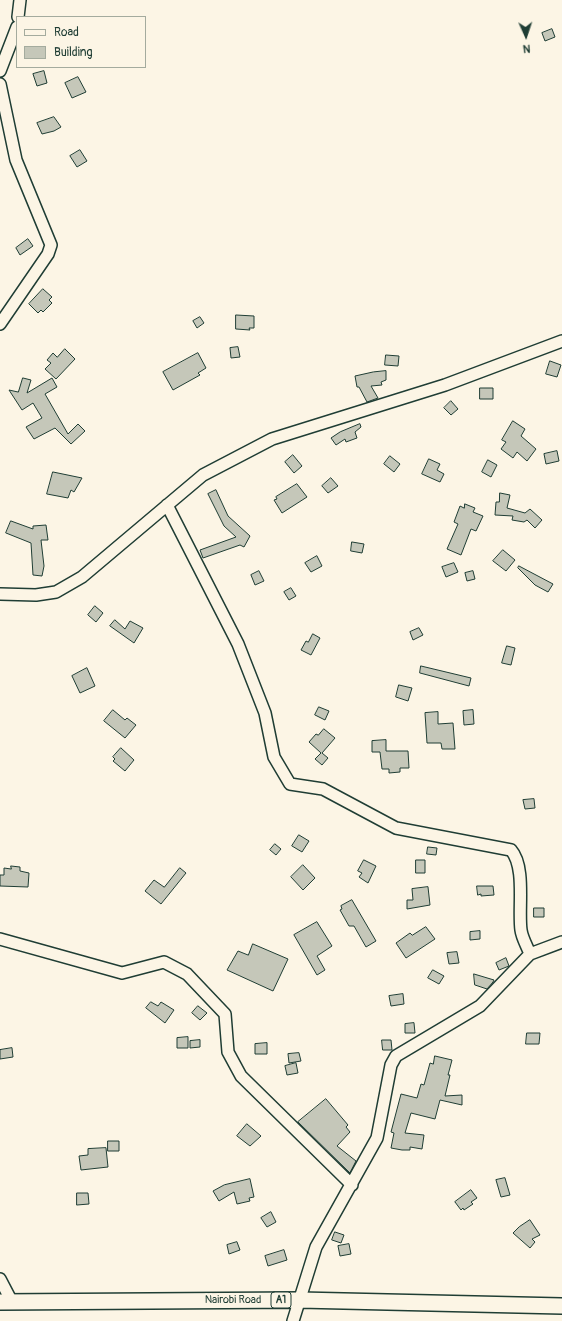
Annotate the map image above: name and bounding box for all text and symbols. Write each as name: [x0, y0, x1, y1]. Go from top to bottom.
legend: [16, 16, 146, 68]
north arrow: [506, 16, 546, 56]
text: Road: [54, 25, 79, 40]
text: N: [523, 42, 531, 55]
text: Building: [54, 45, 93, 60]
road number: A1: [271, 1292, 291, 1308]
street label: Nairobi Road: [205, 1293, 261, 1307]

